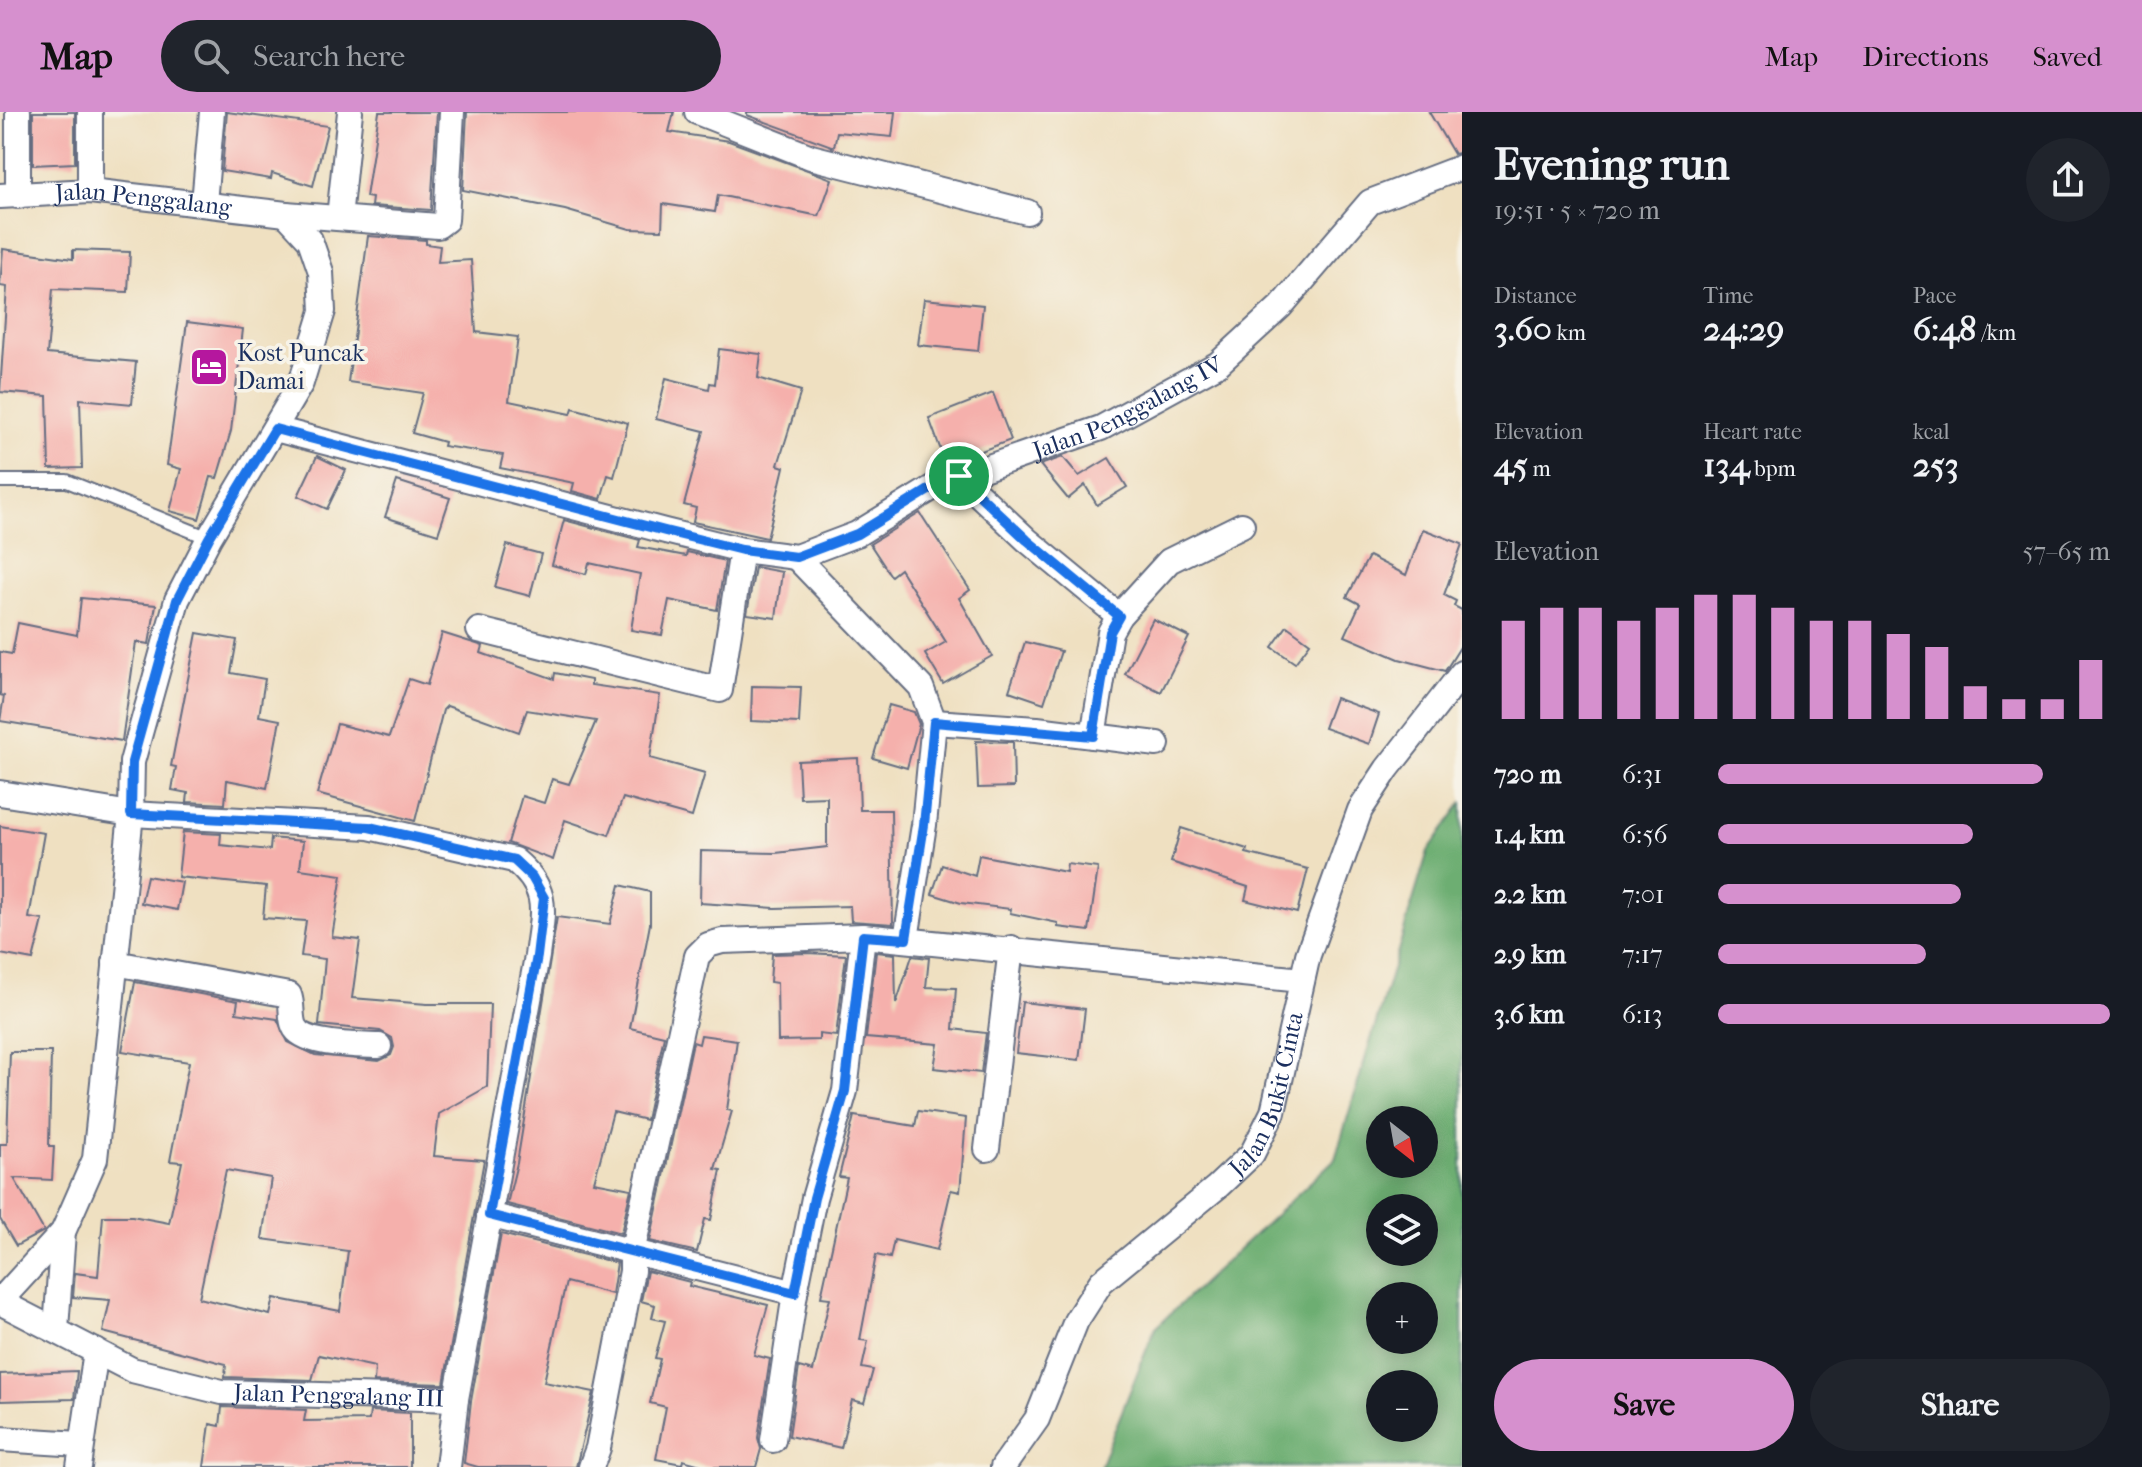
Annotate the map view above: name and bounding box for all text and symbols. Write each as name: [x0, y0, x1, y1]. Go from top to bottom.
search box: [161, 20, 721, 92]
text: Map: [40, 34, 113, 79]
icon: search: [189, 34, 233, 78]
text: Search here: [253, 39, 405, 74]
text: Map: [1765, 40, 1818, 73]
text: Directions: [1862, 40, 1989, 73]
text: Saved: [2033, 40, 2102, 73]
button: share: [2026, 138, 2110, 222]
text: Evening run: [1494, 139, 1729, 190]
street label: Jalan Penggalang: [52, 177, 234, 222]
text: 19:51 · 5 × 720 m: [1494, 195, 1660, 226]
text: Distance: [1494, 283, 1577, 309]
text: Time: [1703, 283, 1753, 309]
text: Pace: [1913, 283, 1956, 309]
text: 3.60: [1494, 309, 1552, 349]
text: 24:29: [1703, 309, 1784, 349]
text: 6:48: [1913, 309, 1976, 349]
text: km: [1552, 320, 1586, 346]
text: /km: [1976, 320, 2016, 346]
place label: Kost Puncak Damai: [237, 339, 365, 395]
hotel icon: Kost Puncak Damai: [188, 346, 230, 388]
street label: Jalan Penggalang IV: [1027, 350, 1229, 465]
text: Elevation: [1494, 419, 1583, 445]
text: Heart rate: [1703, 419, 1802, 445]
text: kcal: [1913, 419, 1950, 445]
pin: [925, 442, 993, 510]
text: 45: [1494, 445, 1528, 485]
text: 134: [1703, 445, 1749, 485]
text: 253: [1913, 445, 1959, 485]
icon: arrive: [937, 454, 981, 498]
text: m: [1528, 456, 1551, 482]
text: bpm: [1749, 456, 1796, 482]
text: Elevation: [1494, 536, 1599, 567]
text: 57–65 m: [2022, 536, 2110, 567]
text: 720 m: [1494, 759, 1561, 790]
text: 6:31: [1622, 759, 1662, 790]
text: 1.4 km: [1494, 819, 1565, 850]
text: 6:56: [1622, 819, 1668, 850]
text: 2.2 km: [1494, 879, 1566, 910]
text: 7:01: [1622, 879, 1664, 910]
text: 2.9 km: [1494, 939, 1566, 970]
text: 7:17: [1622, 939, 1663, 970]
text: 3.6 km: [1494, 999, 1564, 1030]
text: 6:13: [1622, 999, 1662, 1030]
street label: Jalan Bukit Cinta: [1222, 1009, 1309, 1184]
north arrow: [1366, 1106, 1438, 1178]
map controls: [1366, 1106, 1438, 1442]
button: layers: [1366, 1194, 1438, 1266]
button: +: [1366, 1282, 1438, 1354]
button: Save: [1494, 1359, 1794, 1451]
button: Share: [1810, 1359, 2110, 1451]
button: −: [1366, 1370, 1438, 1442]
street label: Jalan Penggalang III: [231, 1378, 445, 1413]

